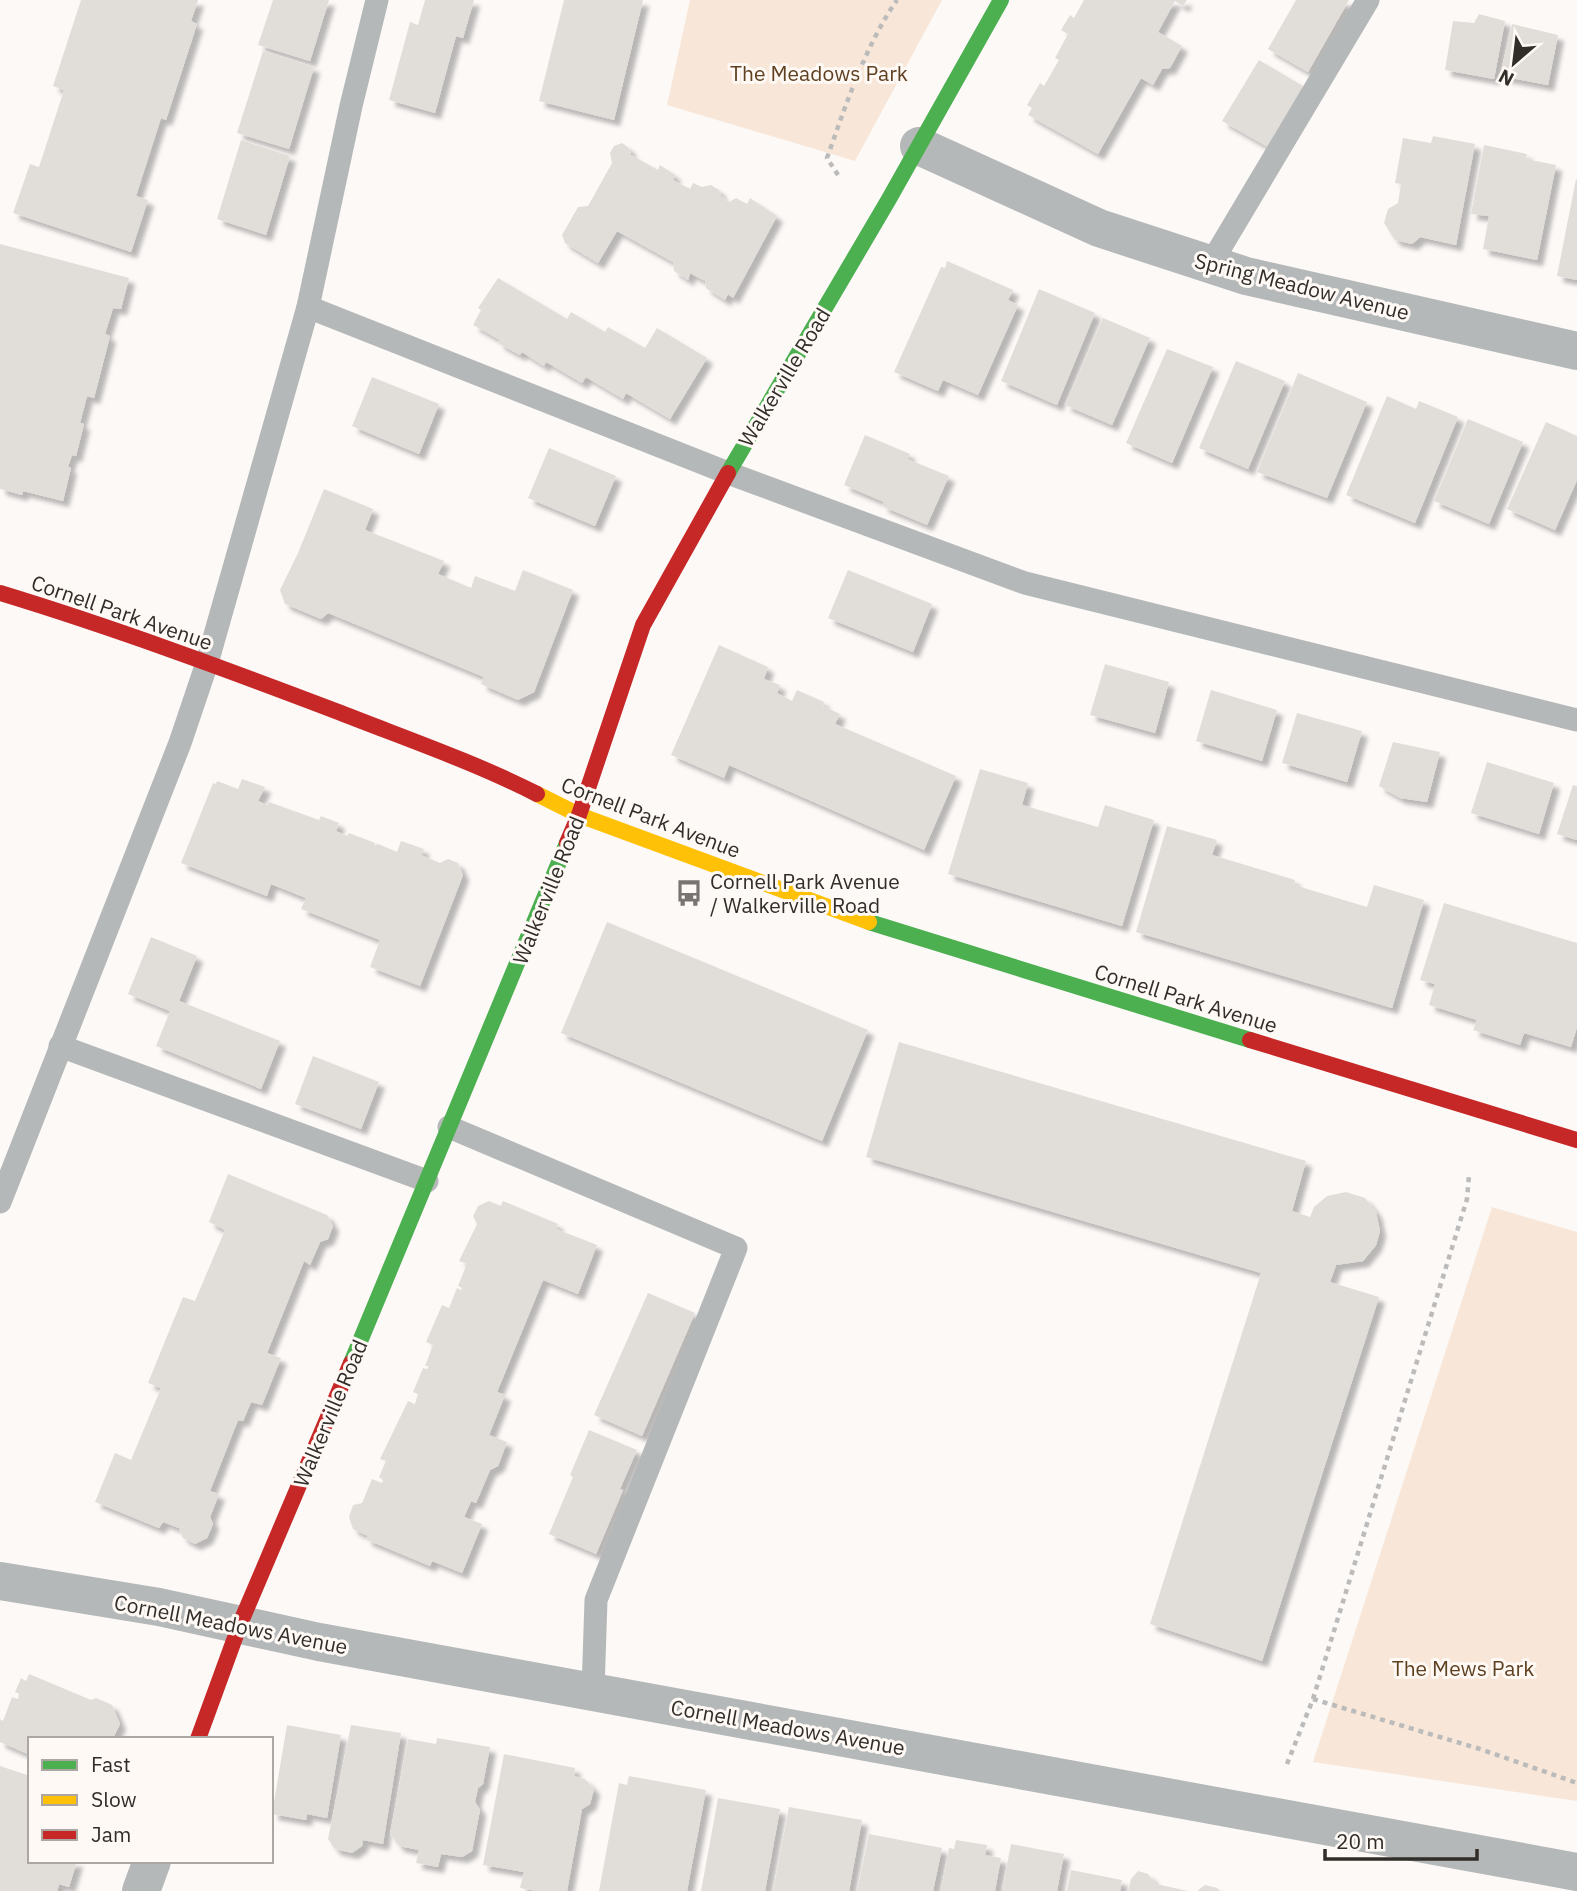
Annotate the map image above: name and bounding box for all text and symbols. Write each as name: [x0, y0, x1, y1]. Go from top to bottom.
north arrow: [1479, 28, 1549, 98]
park label: The Meadows Park: [730, 59, 908, 87]
text: N: [1494, 64, 1518, 92]
street label: Spring Meadow Avenue: [1192, 246, 1412, 326]
street label: Walkerville Road: [732, 302, 836, 452]
street label: Cornell Park Avenue: [28, 568, 216, 656]
street label: Cornell Park Avenue: [557, 770, 745, 864]
street label: Walkerville Road: [506, 812, 590, 968]
place label: Cornell Park Avenue / Walkerville Road: [710, 867, 900, 919]
bus stop icon: Cornell Park Avenue / Walkerville Road: [674, 878, 704, 908]
street label: Cornell Park Avenue: [1091, 957, 1281, 1039]
street label: Walkerville Road: [286, 1335, 374, 1491]
street label: Cornell Meadows Avenue: [112, 1588, 350, 1660]
park label: The Mews Park: [1392, 1654, 1534, 1682]
street label: Cornell Meadows Avenue: [669, 1693, 907, 1761]
legend: [28, 1737, 273, 1863]
text: Fast: [91, 1750, 131, 1778]
text: Slow: [91, 1785, 137, 1813]
scale bar: [1325, 1818, 1477, 1862]
text: Jam: [91, 1820, 131, 1848]
text: 20 m: [1336, 1827, 1385, 1855]

